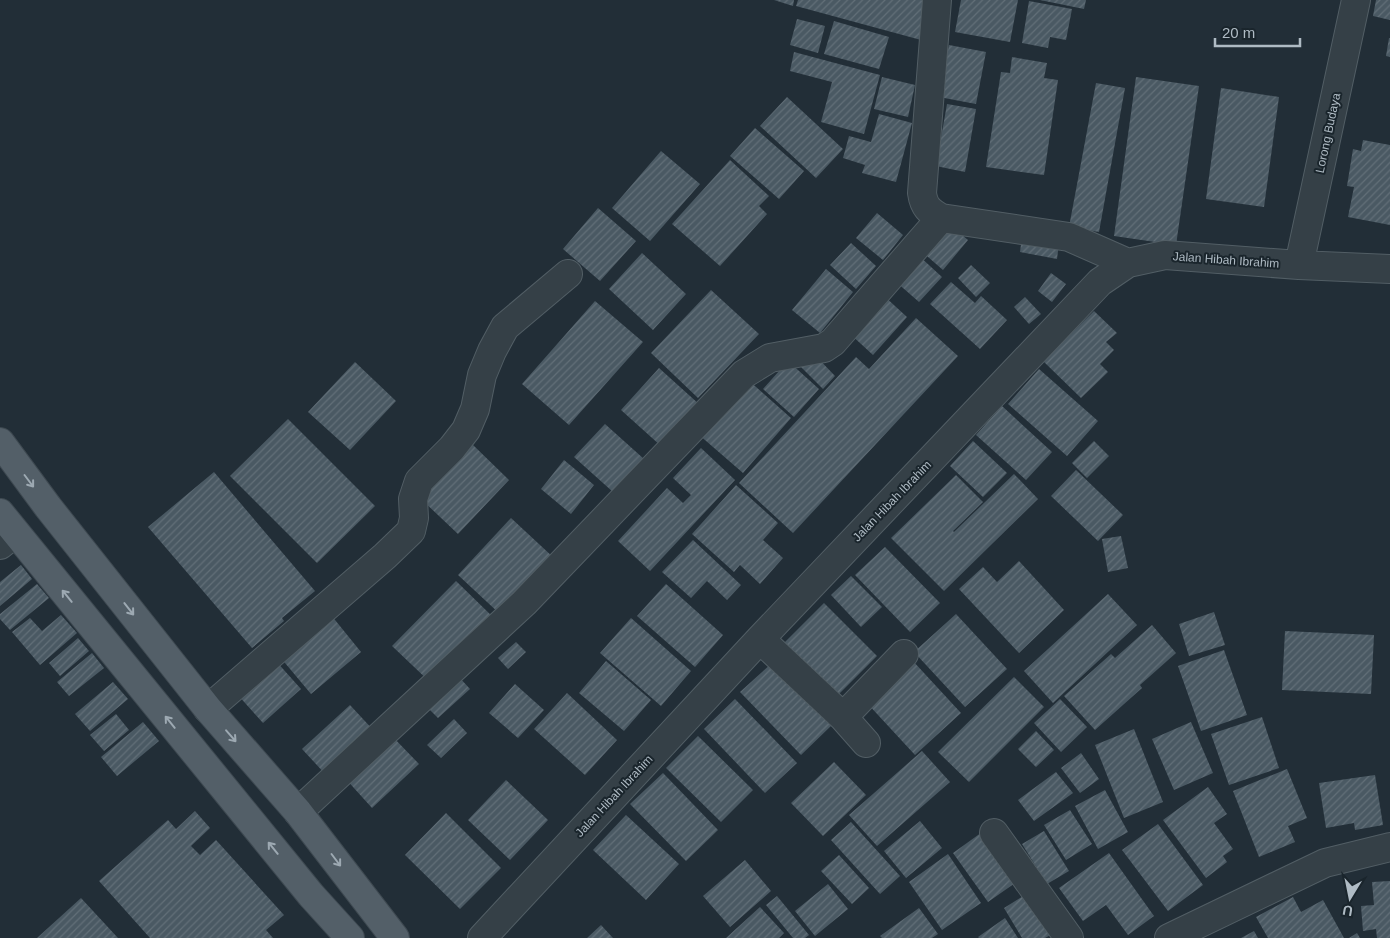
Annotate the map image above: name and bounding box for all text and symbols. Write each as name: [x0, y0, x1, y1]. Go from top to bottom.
scale bar: [1215, 15, 1300, 47]
text: 20 m: [1222, 24, 1255, 41]
street label: Lorong Budaya: [1313, 91, 1343, 174]
street label: Jalan Hibah Ibrahim: [1172, 249, 1280, 271]
street label: Jalan Hibah Ibrahim: [850, 458, 934, 544]
one-way arrow: [24, 474, 34, 488]
one-way arrow: [61, 590, 72, 603]
one-way arrow: [124, 602, 135, 615]
one-way arrow: [164, 716, 175, 729]
one-way arrow: [225, 729, 237, 742]
street label: Jalan Hibah Ibrahim: [572, 752, 656, 840]
one-way arrow: [267, 842, 278, 855]
one-way arrow: [330, 853, 341, 866]
north arrow: [1325, 873, 1375, 923]
text: U: [1341, 902, 1354, 920]

